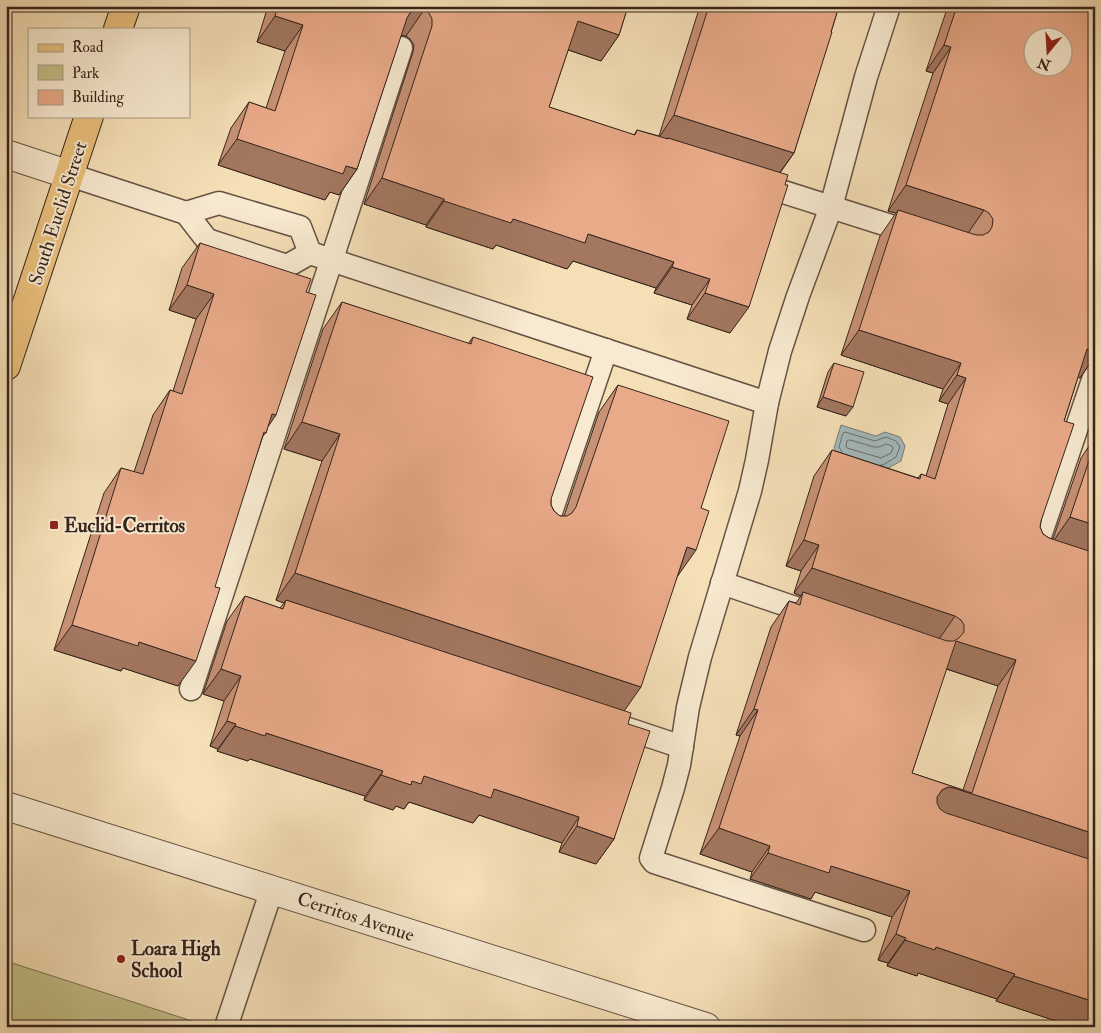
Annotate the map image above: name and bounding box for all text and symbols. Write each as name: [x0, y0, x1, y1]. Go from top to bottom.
legend: [28, 28, 190, 118]
north arrow: [1024, 28, 1074, 78]
text: Road: [72, 38, 104, 57]
text: N: [1035, 54, 1054, 74]
text: Park: [72, 64, 99, 83]
text: Building: [72, 88, 124, 107]
street label: South Euclid Street: [23, 138, 93, 288]
place label: Euclid-Cerritos: [64, 514, 186, 538]
marker: Euclid-Cerritos: [48, 519, 60, 531]
street label: Cerritos Avenue: [294, 887, 417, 947]
place label: Loara High School: [131, 937, 221, 983]
marker: Loara High School: [115, 953, 127, 965]

